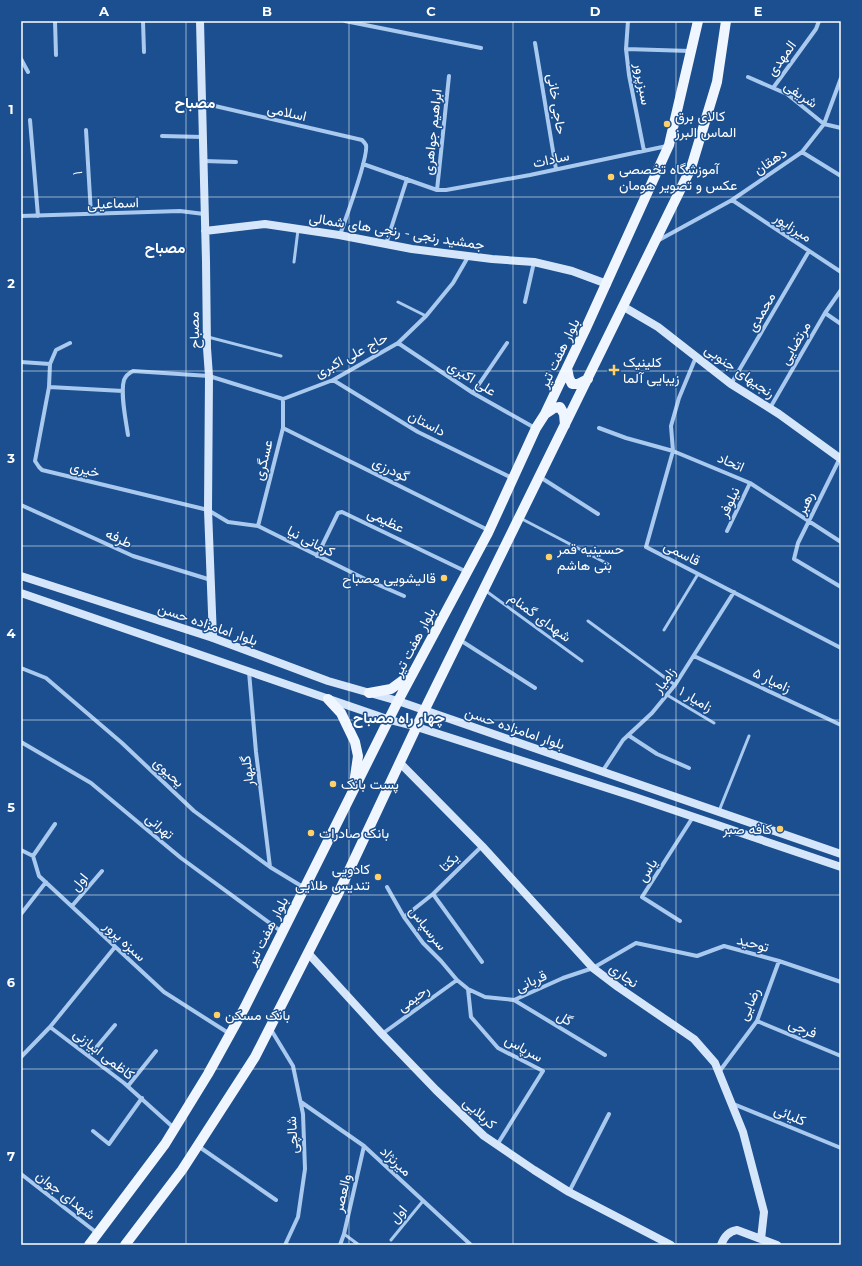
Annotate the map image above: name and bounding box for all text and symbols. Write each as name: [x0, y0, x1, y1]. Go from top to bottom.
text: A: [98, 3, 110, 19]
text: B: [262, 3, 272, 19]
text: C: [426, 3, 436, 19]
text: D: [590, 3, 601, 19]
text: E: [754, 3, 763, 19]
street label: المهدی: [762, 37, 800, 79]
street label: سبزپرور: [629, 61, 656, 107]
street label: حاجی خانی: [543, 72, 571, 136]
street label: شریفی: [781, 76, 821, 112]
street label: ابراهیم جواهری: [419, 88, 445, 176]
district label: مصباح: [175, 93, 215, 113]
street label: اسلامی: [266, 99, 308, 125]
text: 1: [8, 101, 14, 117]
place label: کالای برق الماس البرز: [674, 107, 736, 141]
marker: کالای برق الماس البرز: [662, 119, 672, 129]
street label: دهقان: [750, 143, 790, 179]
street label: سادات: [531, 146, 571, 172]
place label: آموزشگاه تخصصی عکس و تصویر هومان: [619, 160, 737, 194]
street label: ۱: [68, 170, 86, 176]
marker: آموزشگاه تخصصی عکس و تصویر هومان: [606, 172, 616, 182]
street label: اسماعیلی: [87, 193, 139, 213]
street label: جمشید رنجی - رنجی های شمالی: [308, 208, 486, 254]
street label: میرزاپور: [769, 208, 815, 247]
district label: مصباح: [145, 238, 185, 258]
text: 2: [7, 275, 15, 291]
street label: محمدی: [743, 289, 779, 335]
street label: مصباح: [185, 311, 205, 349]
street label: بلوار هفت تیر: [534, 315, 584, 392]
street label: مرتضایی: [775, 318, 815, 368]
street label: حاج علی اکبری: [311, 328, 392, 384]
street label: رنجیهای جنوبی: [701, 340, 779, 402]
place label: کلینیک زیبایی آلما: [623, 353, 680, 387]
street label: علی اکبری: [444, 356, 500, 400]
marker: کلینیک زیبایی آلما: [608, 364, 620, 376]
street label: داستان: [405, 406, 449, 440]
street label: عسگری: [249, 438, 277, 482]
street label: اتحاد: [715, 448, 747, 476]
text: 3: [6, 450, 15, 466]
street label: گودرزی: [370, 452, 412, 486]
street label: خیری: [68, 457, 102, 481]
street label: نیلوفر: [714, 484, 744, 521]
street label: رهبر: [791, 488, 818, 518]
street label: عظیمی: [364, 503, 408, 537]
street label: کرمانی نیا: [284, 521, 338, 561]
street label: طرفه: [103, 524, 135, 552]
street label: قاسمی: [661, 536, 703, 570]
place label: حسینیه قمر بنی هاشم: [556, 540, 624, 574]
marker: حسینیه قمر بنی هاشم: [544, 552, 554, 562]
place label: قالیشویی مصباح: [342, 569, 436, 589]
marker: قالیشویی مصباح: [439, 573, 449, 583]
street label: شهدای گمنام: [505, 588, 575, 646]
street label: بلوار امامزاده حسن: [156, 599, 260, 649]
street label: بلوار هفت تیر: [388, 605, 440, 680]
text: 4: [7, 625, 16, 641]
street label: زامیار: [648, 663, 680, 697]
street label: زامیار ۵: [750, 663, 794, 697]
street label: زامیار ۱: [676, 682, 716, 716]
street label: بلوار امامزاده حسن: [463, 703, 567, 753]
district label: چهار راه مصباح: [353, 708, 445, 728]
street label: یحیوی: [150, 753, 188, 791]
street label: گلبهار: [236, 755, 258, 788]
place label: پست بانک: [341, 775, 399, 794]
marker: پست بانک: [328, 779, 338, 789]
text: 5: [7, 799, 15, 815]
street label: تهرانی: [142, 809, 178, 843]
place label: کافه صبر: [722, 820, 772, 838]
place label: بانک صادرات: [319, 824, 389, 842]
marker: کافه صبر: [775, 824, 785, 834]
marker: بانک صادرات: [306, 828, 316, 838]
street label: یکتا: [435, 848, 463, 876]
street label: یاس: [633, 855, 661, 885]
place label: کادویی تندیس طلایی: [295, 860, 370, 894]
street label: اول: [66, 869, 93, 895]
marker: کادویی تندیس طلایی: [373, 872, 383, 882]
street label: بلوار هفت تیر: [241, 893, 292, 969]
street label: سرسپاس: [404, 902, 451, 955]
street label: سبزه پرور: [99, 916, 150, 966]
street label: توحید: [735, 930, 771, 956]
street label: نجاری: [606, 958, 642, 992]
street label: قربانی: [513, 966, 549, 996]
text: 6: [7, 974, 16, 990]
street label: رحیمی: [393, 980, 433, 1016]
street label: رضایی: [734, 984, 764, 1023]
place label: بانک مسکن: [225, 1006, 290, 1024]
street label: گل: [554, 1006, 576, 1030]
marker: بانک مسکن: [212, 1010, 222, 1020]
street label: فرجی: [786, 1014, 820, 1042]
street label: کاظمی ابیازنی: [70, 1024, 138, 1084]
street label: سرپاس: [501, 1030, 546, 1067]
street label: کربلایی: [459, 1093, 501, 1133]
street label: کلیائی: [771, 1100, 809, 1130]
street label: شالچی: [282, 1116, 303, 1154]
street label: میرنژاد: [377, 1142, 415, 1180]
text: 7: [7, 1148, 15, 1164]
street label: شهدای جوان: [33, 1166, 99, 1224]
street label: والعصر: [329, 1172, 355, 1215]
street label: اول: [385, 1201, 412, 1227]

